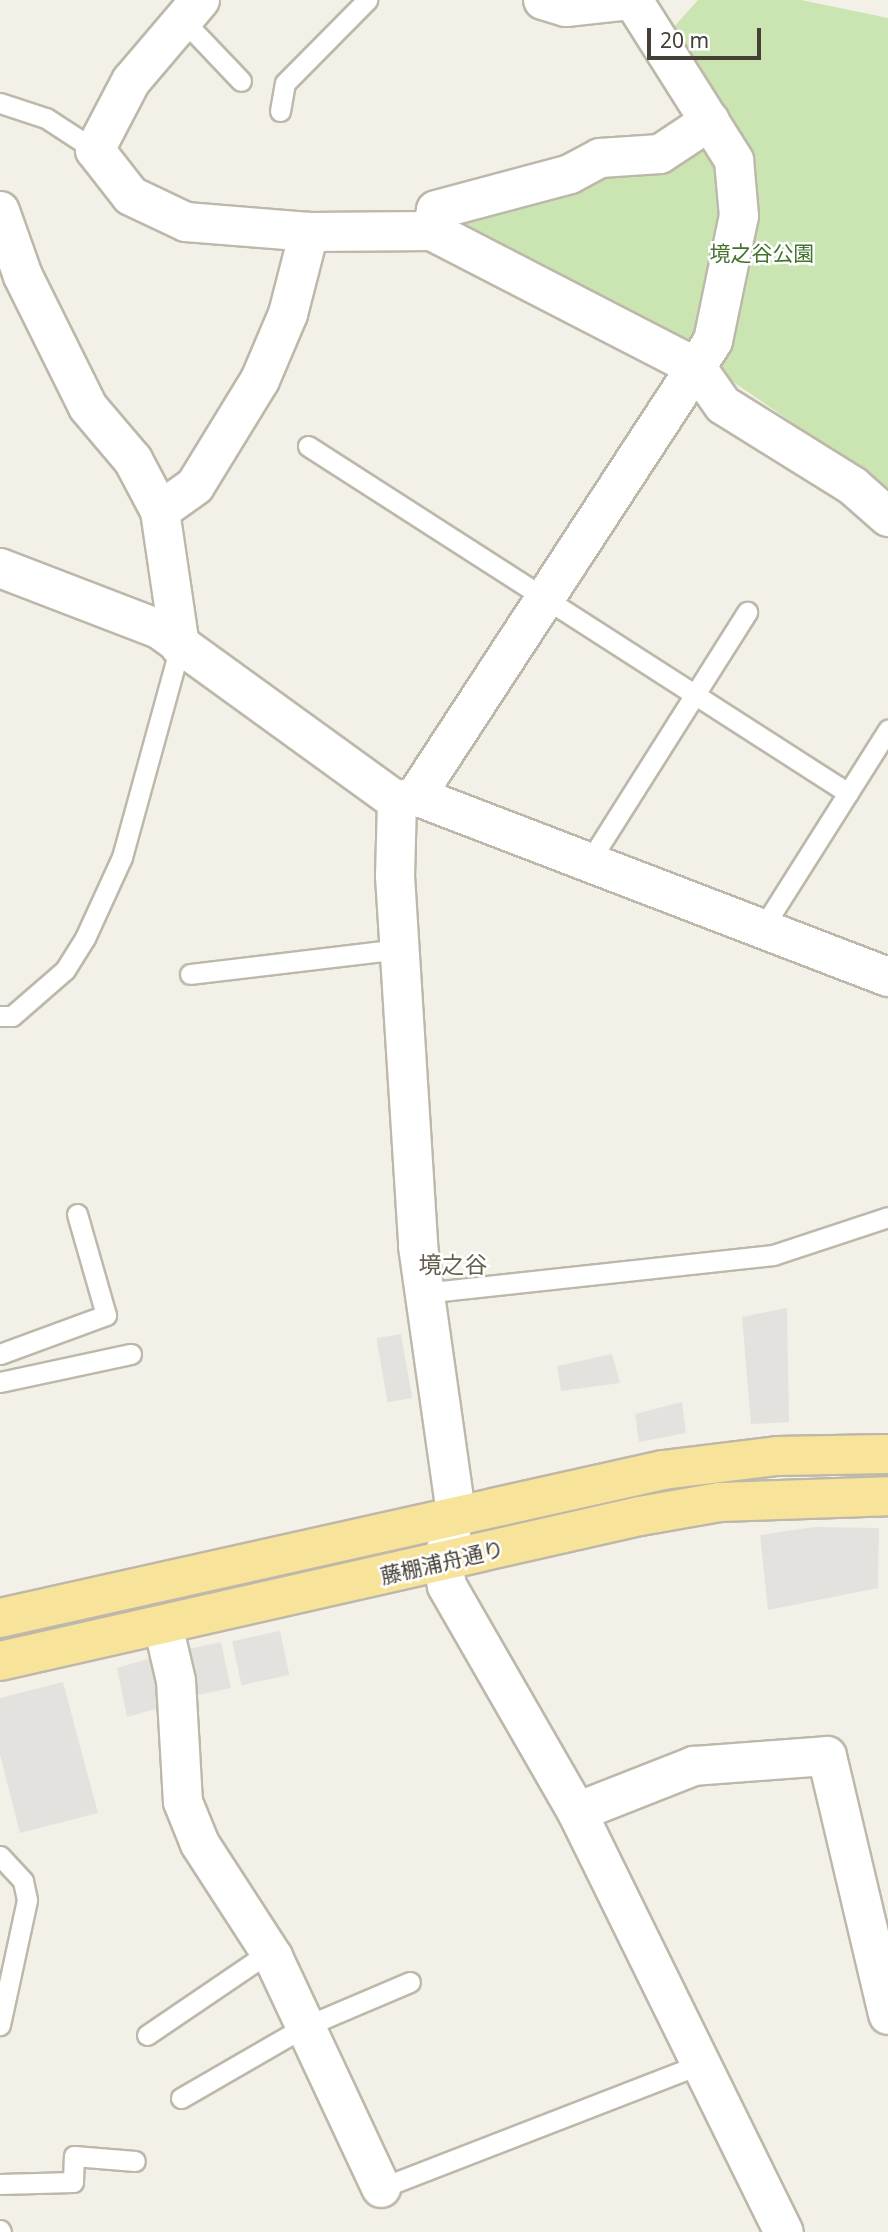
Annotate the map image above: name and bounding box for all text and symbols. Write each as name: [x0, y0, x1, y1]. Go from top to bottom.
scale bar: [650, 14, 764, 58]
text: 20 m: [660, 26, 709, 54]
park label: 境之谷公園: [710, 240, 814, 266]
district label: 境之谷: [419, 1250, 487, 1278]
street label: 藤棚浦舟通り: [378, 1536, 506, 1588]

